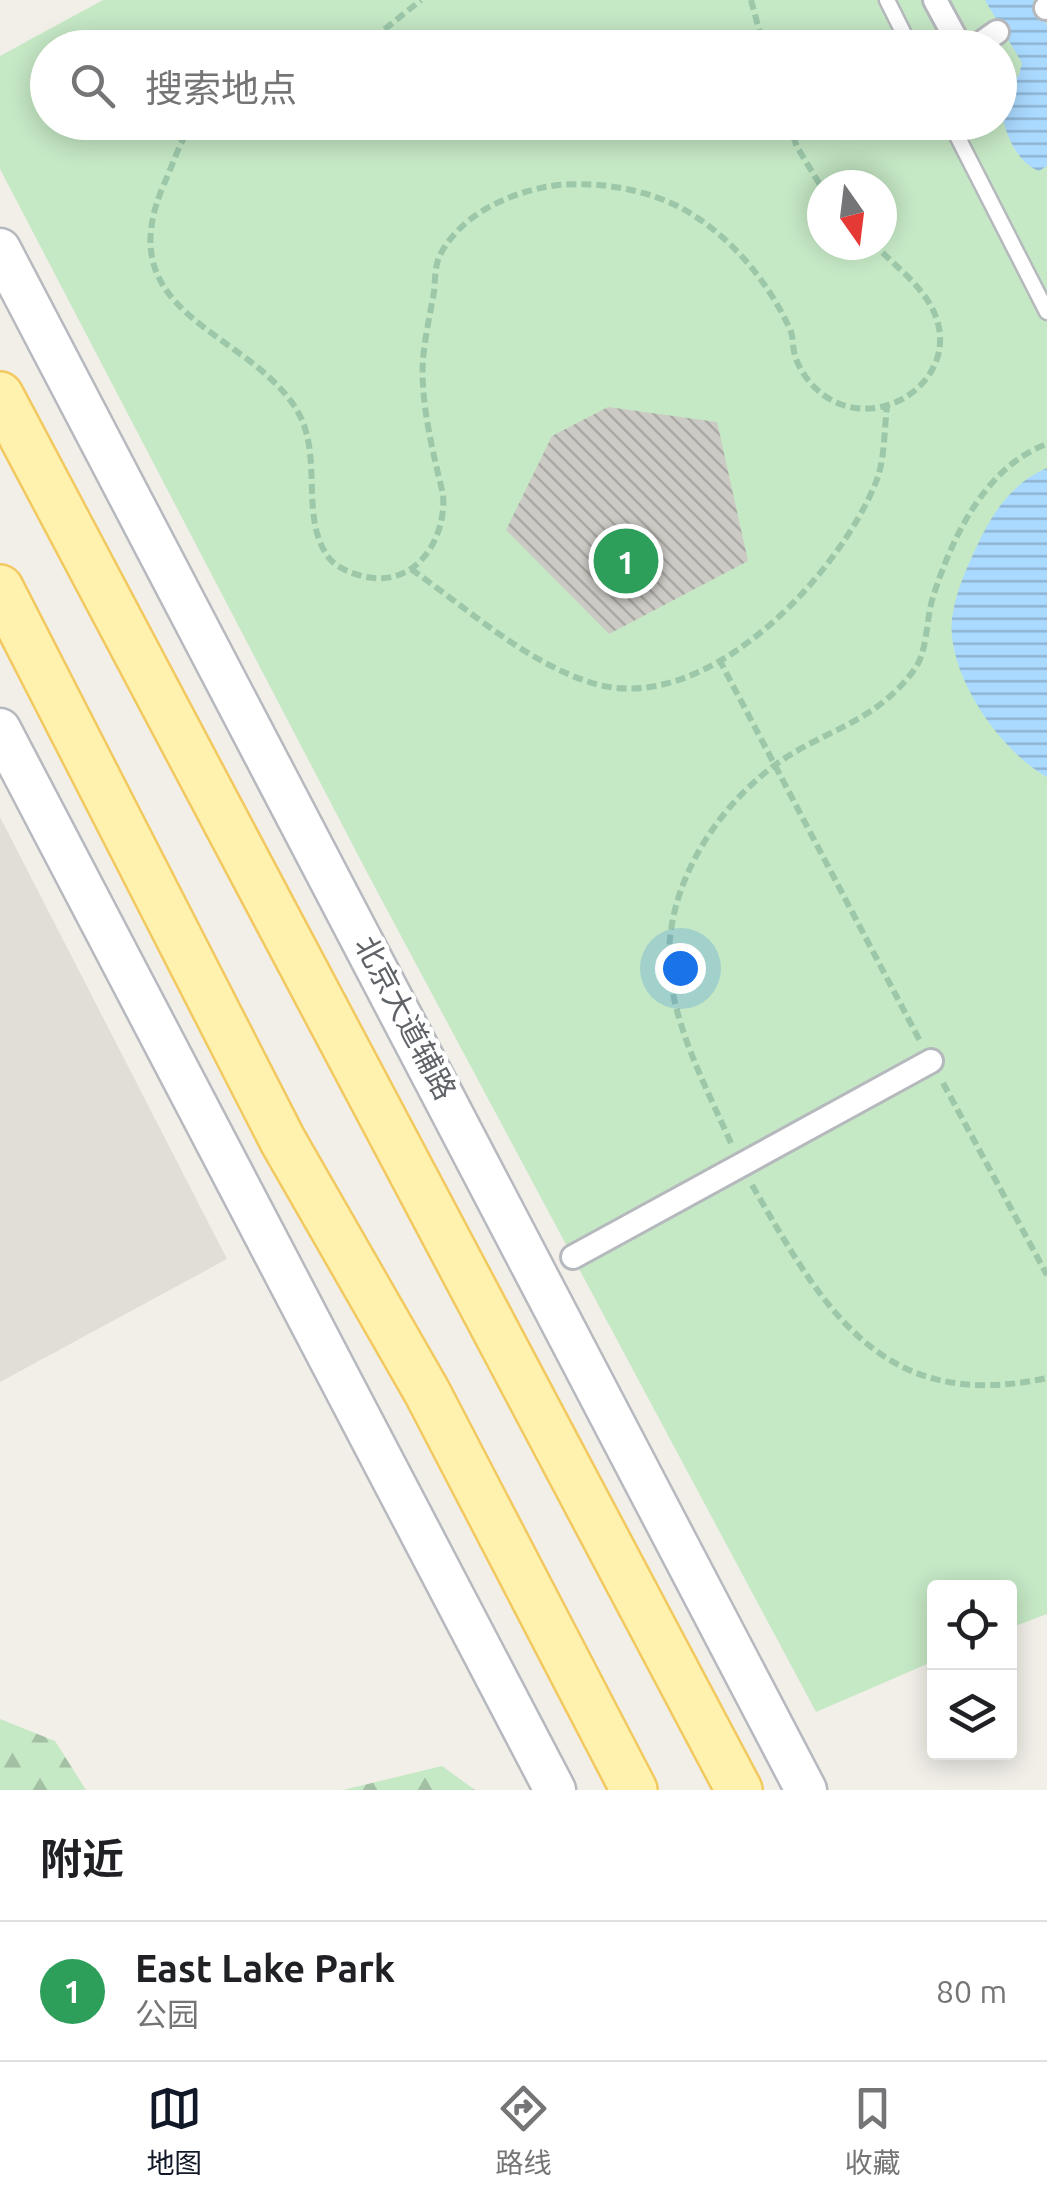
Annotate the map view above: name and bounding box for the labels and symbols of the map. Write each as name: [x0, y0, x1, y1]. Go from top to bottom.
north arrow: [807, 170, 897, 260]
pin: 1: [594, 524, 658, 598]
street label: 北京大道辅路: [349, 930, 463, 1105]
your location: [655, 943, 706, 994]

